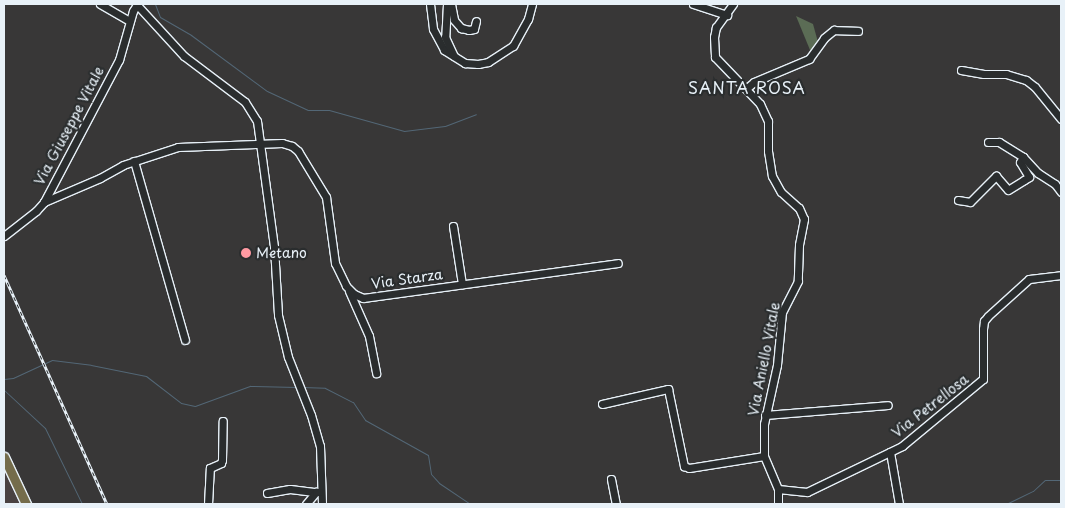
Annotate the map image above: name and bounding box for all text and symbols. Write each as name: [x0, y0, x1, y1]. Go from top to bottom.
street label: Via Giuseppe Vitale: [30, 64, 108, 188]
district label: SANTA ROSA: [688, 77, 806, 97]
place label: Metano: [256, 245, 307, 261]
marker: Metano: [240, 247, 252, 259]
street label: Via Starza: [370, 266, 444, 292]
street label: Via Aniello Vitale: [745, 301, 783, 417]
street label: Via Petrellosa: [889, 371, 971, 441]

